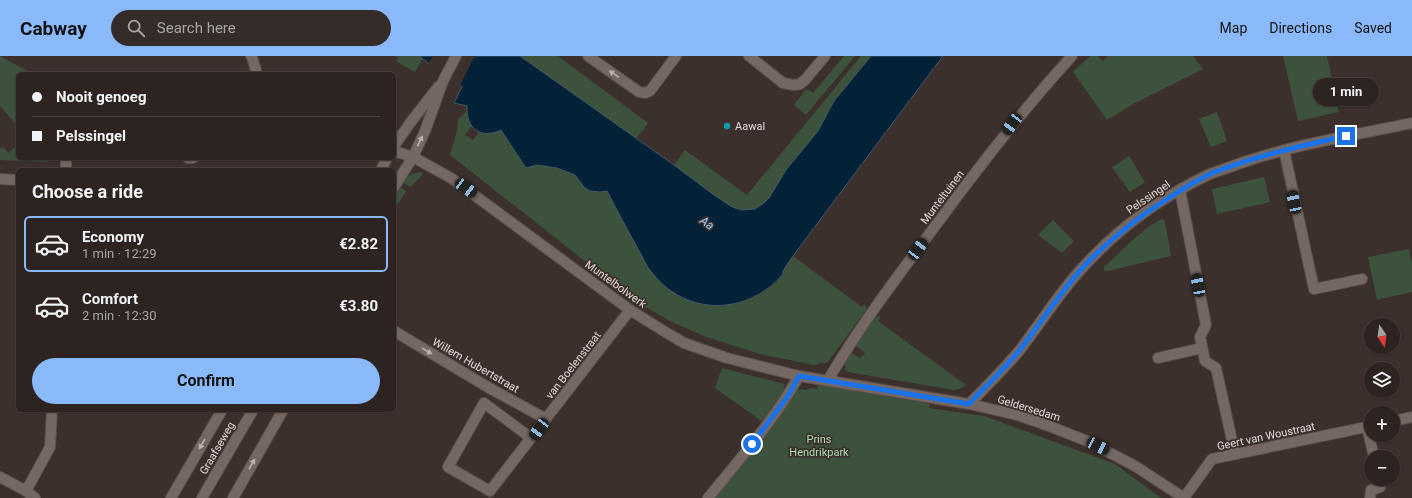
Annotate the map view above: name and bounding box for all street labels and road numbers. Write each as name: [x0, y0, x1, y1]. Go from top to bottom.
street label: Munteltuinen: [918, 168, 967, 227]
street label: Pelssingel: [1124, 178, 1173, 217]
street label: Muntelbolwerk: [583, 258, 649, 311]
street label: van Boelenstraat: [543, 329, 604, 402]
street label: Willem Hubertstraat: [430, 335, 522, 396]
street label: Geldersedam: [996, 393, 1062, 424]
street label: Graafseweg: [197, 420, 238, 477]
street label: Geert van Woustraat: [1216, 420, 1317, 453]

